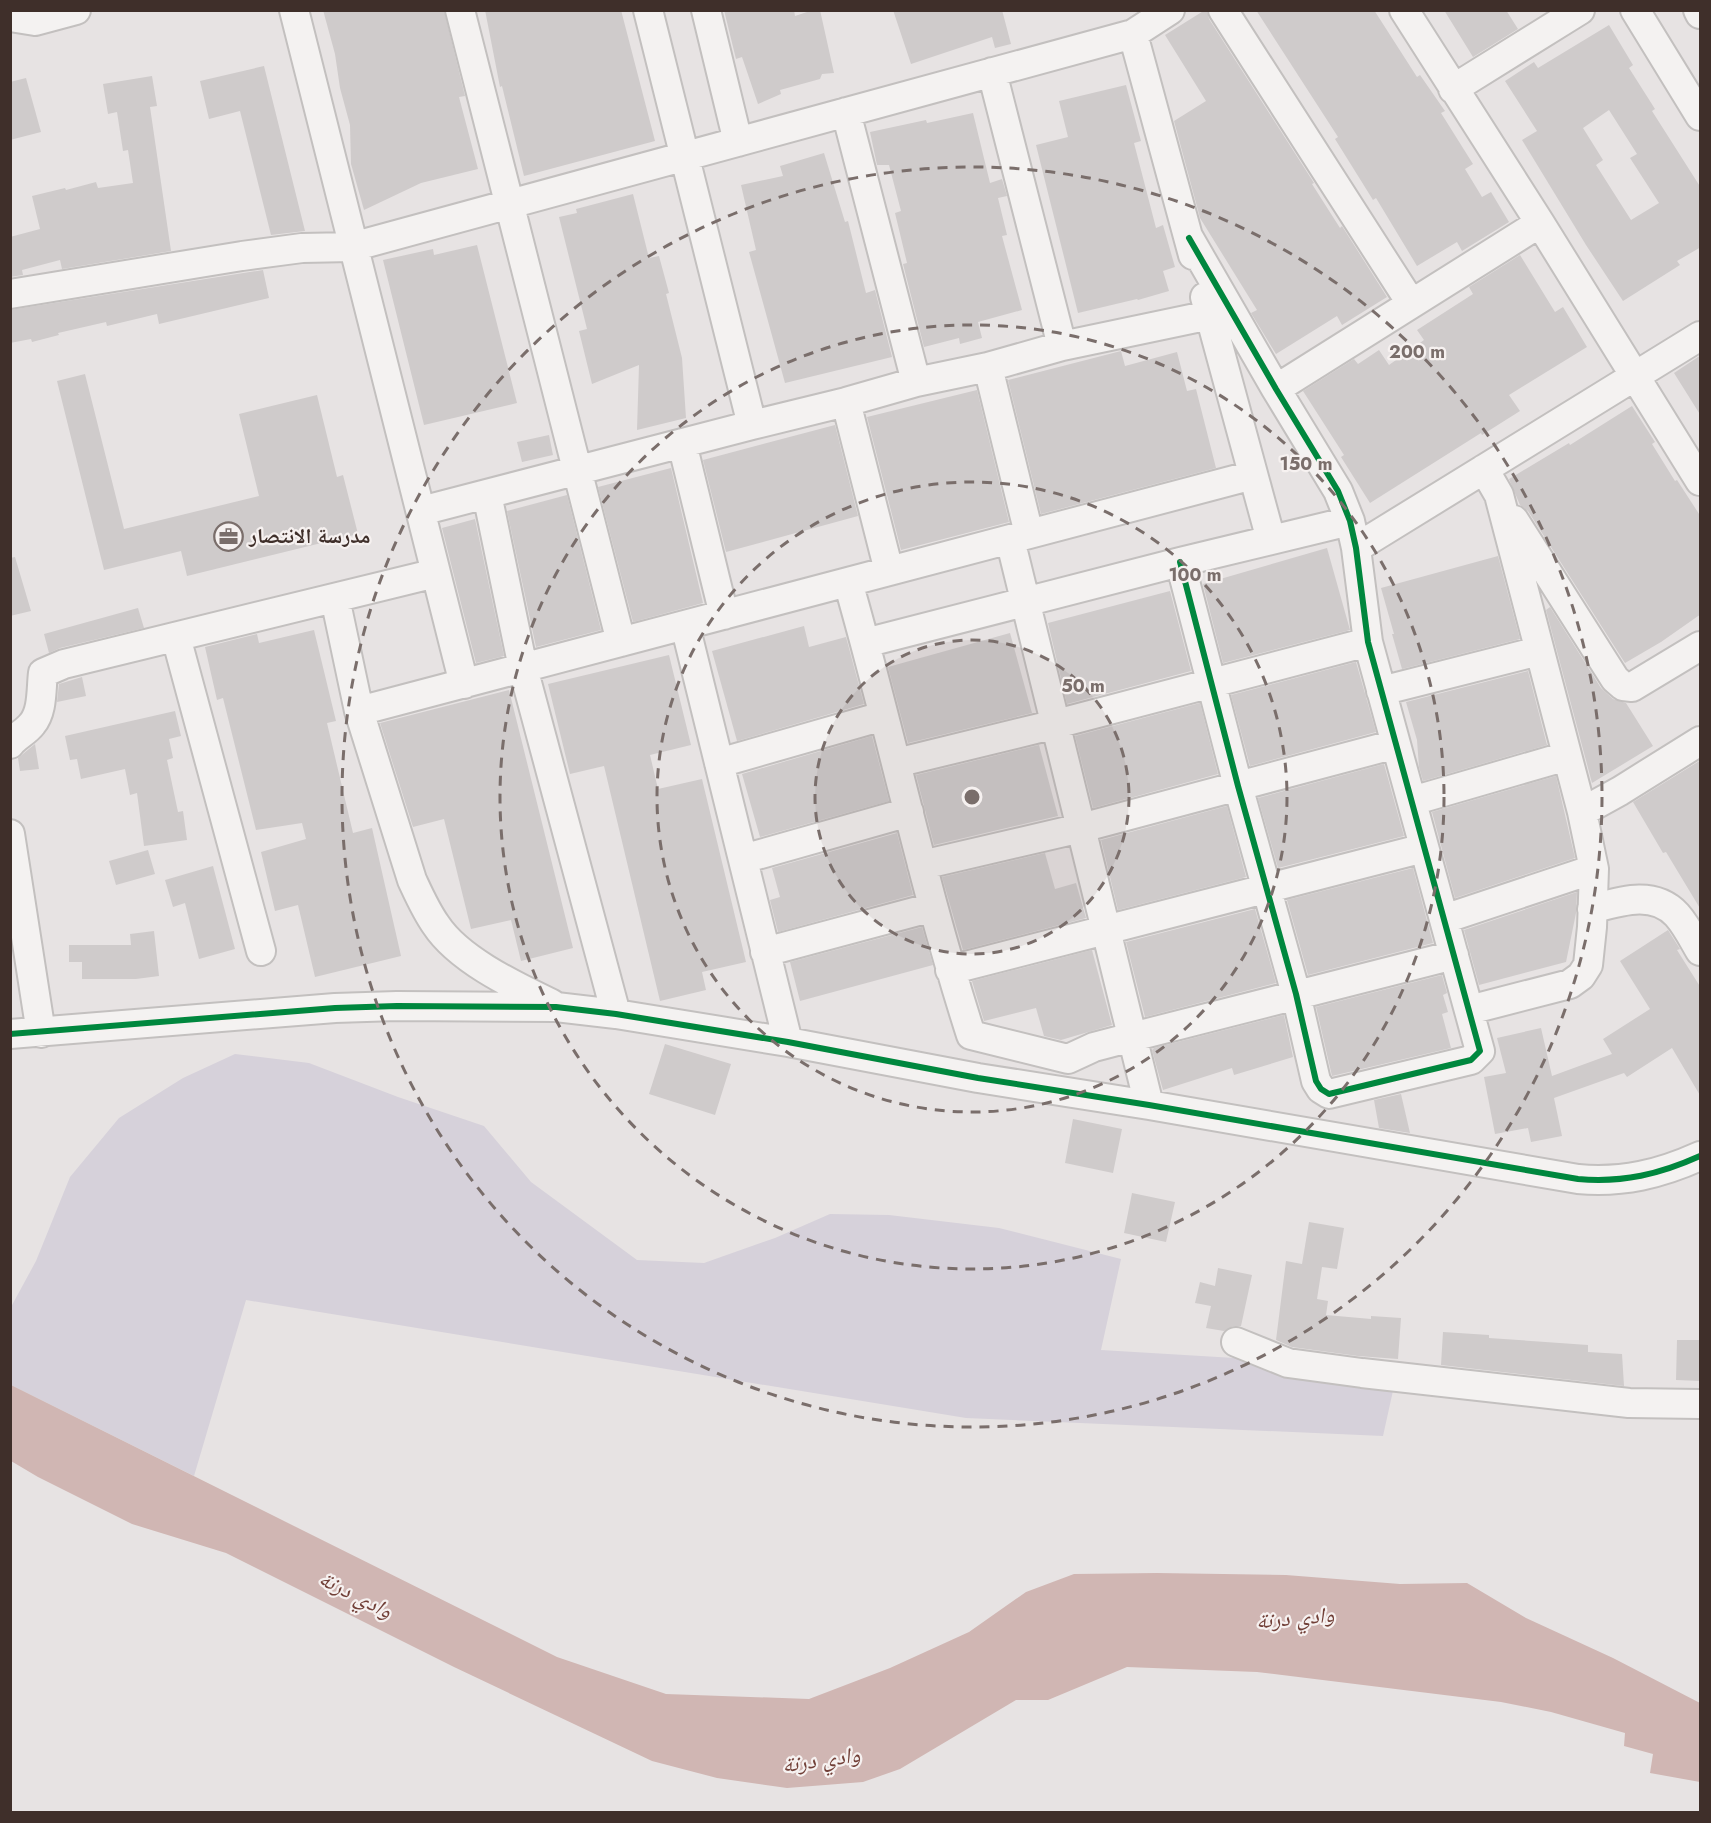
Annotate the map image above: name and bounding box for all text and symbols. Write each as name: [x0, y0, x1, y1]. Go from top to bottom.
text: 200 m: [1389, 339, 1445, 365]
text: 150 m: [1280, 451, 1332, 477]
office icon: مدرسة الانتصار: [212, 520, 244, 552]
place label: مدرسة الانتصار: [248, 521, 370, 551]
text: 100 m: [1168, 562, 1222, 588]
text: 50 m: [1061, 673, 1105, 699]
centre of rings: [962, 787, 982, 807]
water label: وادي درنة: [313, 1562, 398, 1627]
water label: وادي درنة: [1255, 1598, 1336, 1638]
water label: وادي درنة: [780, 1738, 862, 1782]

